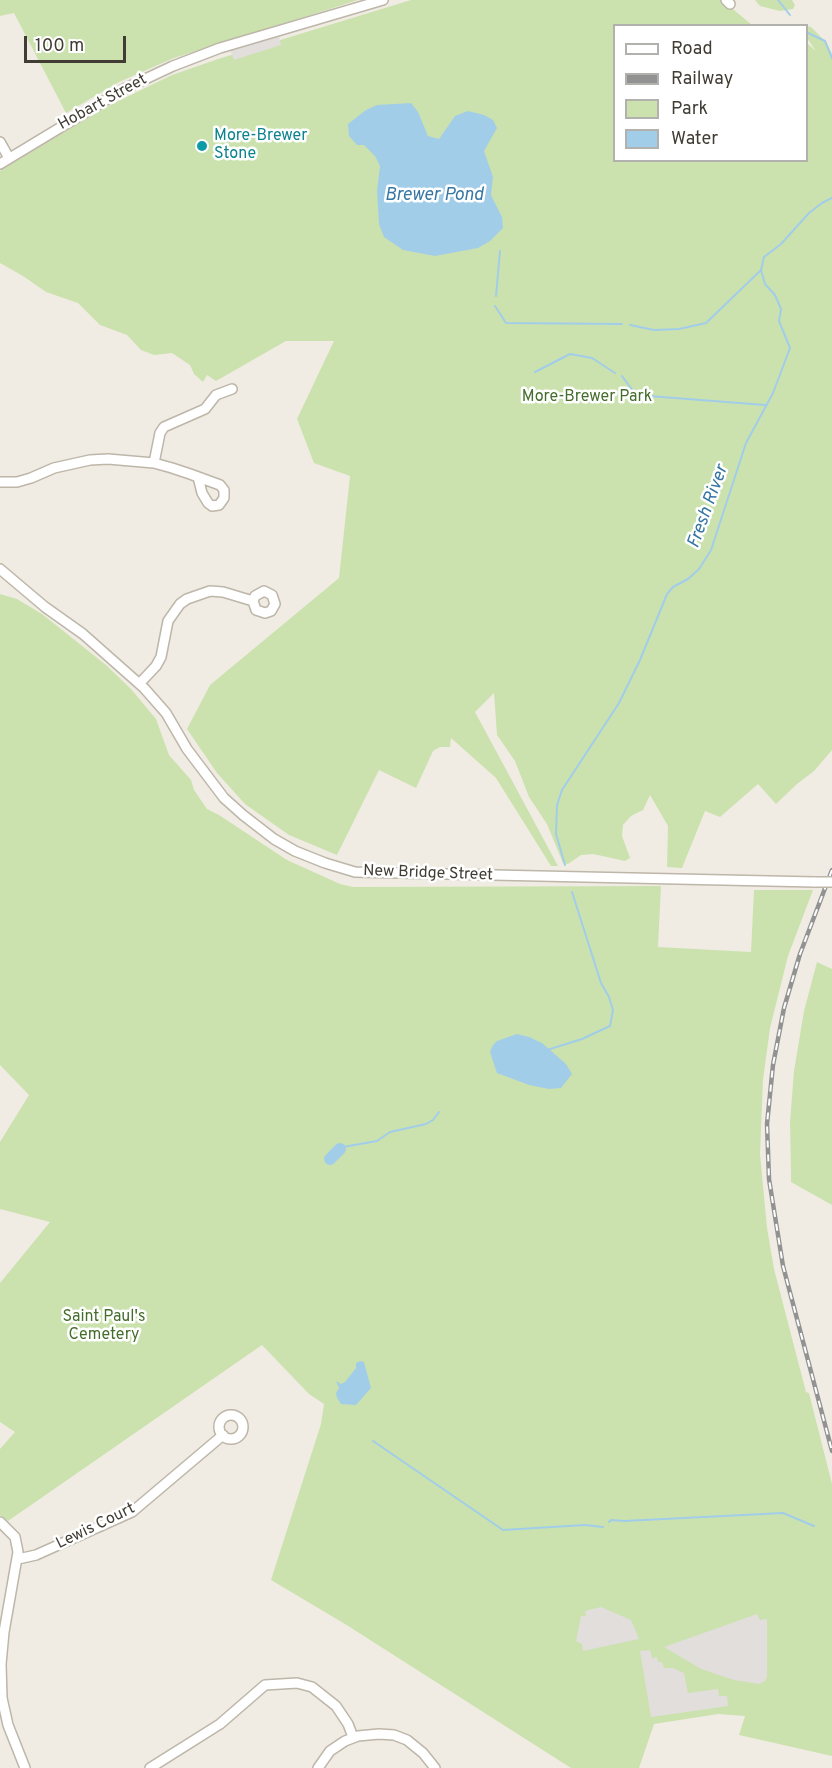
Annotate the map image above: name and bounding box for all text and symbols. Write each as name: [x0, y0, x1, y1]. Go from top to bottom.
scale bar: [27, 24, 129, 62]
legend: [613, 24, 808, 162]
text: 100 m: [35, 35, 84, 58]
text: Road: [671, 38, 713, 61]
text: Railway: [671, 68, 733, 91]
street label: Hobart Street: [55, 71, 151, 135]
text: Park: [671, 98, 708, 121]
place label: More-Brewer Stone: [214, 127, 308, 165]
text: Water: [671, 128, 718, 151]
marker: More-Brewer Stone: [195, 139, 209, 153]
water label: Brewer Pond: [385, 185, 483, 207]
park label: More-Brewer Park: [522, 388, 652, 408]
water label: Fresh River: [684, 463, 734, 551]
street label: New Bridge Street: [363, 862, 493, 886]
park label: Saint Paul's Cemetery: [63, 1308, 145, 1346]
street label: Lewis Court: [54, 1500, 138, 1554]

